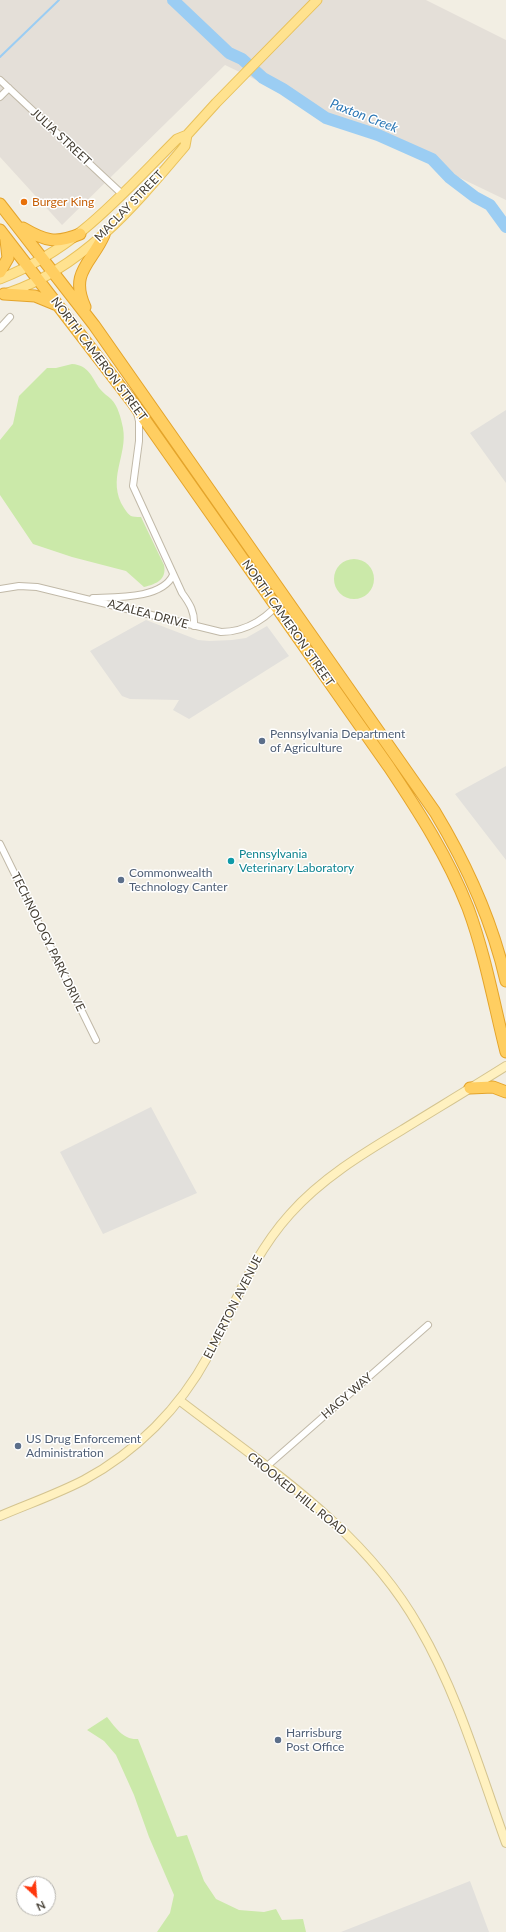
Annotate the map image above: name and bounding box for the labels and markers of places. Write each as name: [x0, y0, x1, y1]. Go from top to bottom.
place label: Burger King: [32, 195, 94, 209]
marker: Burger King: [19, 197, 29, 207]
place label: Pennsylvania Department of Agriculture: [270, 727, 405, 755]
marker: Pennsylvania Department of Agriculture: [257, 736, 267, 746]
place label: Pennsylvania Veterinary Laboratory: [239, 847, 354, 875]
marker: Pennsylvania Veterinary Laboratory: [226, 856, 236, 866]
place label: Commonwealth Technology Canter: [129, 866, 228, 894]
marker: Commonwealth Technology Canter: [116, 875, 126, 885]
place label: US Drug Enforcement Administration: [26, 1432, 141, 1460]
marker: US Drug Enforcement Administration: [13, 1441, 23, 1451]
place label: Harrisburg Post Office: [286, 1726, 344, 1754]
marker: Harrisburg Post Office: [273, 1735, 283, 1745]

